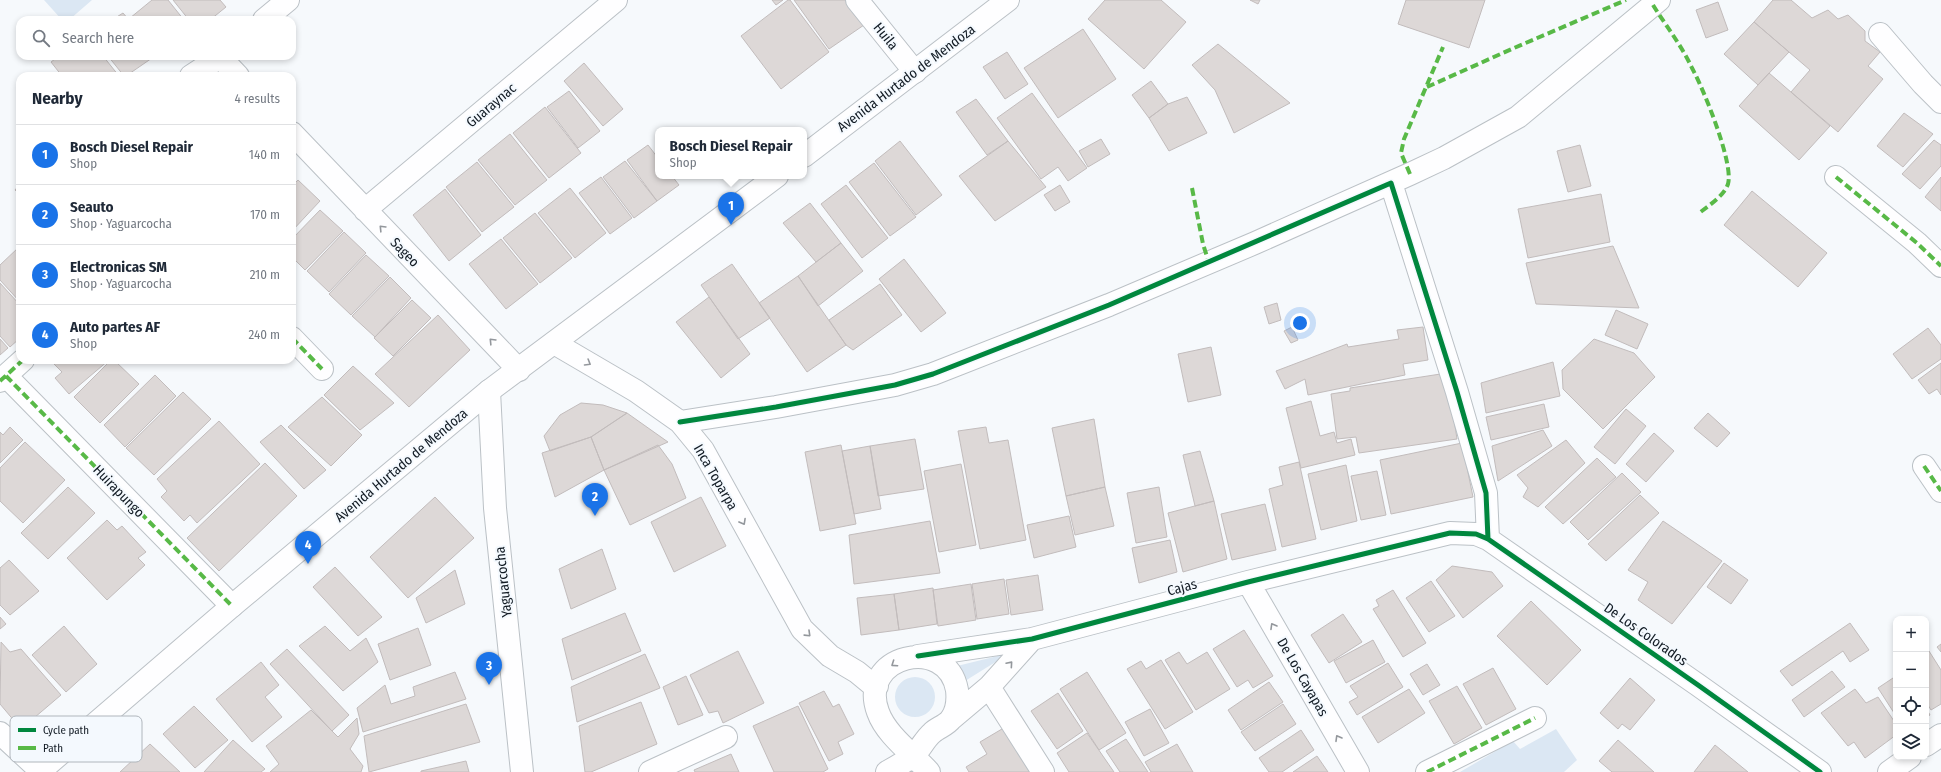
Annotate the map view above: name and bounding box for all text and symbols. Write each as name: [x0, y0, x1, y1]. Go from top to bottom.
search box: [16, 16, 296, 60]
street label: Huila: [870, 19, 902, 53]
street label: Avenida Hurtado de Mendoza: [834, 21, 979, 136]
icon: search: [30, 27, 52, 49]
text: Search here: [62, 29, 134, 47]
street label: Guaraynac: [463, 80, 520, 131]
text: Nearby: [32, 88, 83, 109]
text: 4 results: [234, 91, 280, 106]
popup: [655, 127, 807, 179]
text: Bosch Diesel Repair: [670, 137, 792, 155]
text: Bosch Diesel Repair: [70, 138, 193, 156]
text: 1: [42, 147, 48, 162]
text: 140 m: [249, 147, 280, 162]
text: Shop: [670, 155, 697, 170]
text: Shop: [70, 156, 97, 171]
pin: 1: [718, 192, 744, 225]
text: Seauto: [70, 198, 114, 216]
text: 2: [42, 207, 48, 222]
text: 170 m: [250, 207, 280, 222]
text: Shop · Yaguarcocha: [70, 216, 172, 231]
one-way arrow: [379, 225, 387, 233]
street label: Sageo: [387, 234, 423, 271]
text: Electronicas SM: [70, 258, 167, 276]
text: 3: [42, 267, 48, 282]
text: 210 m: [250, 267, 280, 282]
text: Shop · Yaguarcocha: [70, 276, 172, 291]
your location: [1290, 313, 1310, 333]
text: Auto partes AF: [70, 318, 160, 336]
text: 4: [42, 327, 48, 342]
text: 240 m: [248, 327, 280, 342]
text: Shop: [70, 336, 97, 351]
one-way arrow: [490, 339, 497, 346]
one-way arrow: [584, 359, 591, 366]
street label: Avenida Hurtado de Mendoza: [331, 405, 471, 526]
street label: Inca Toparpa: [690, 441, 741, 513]
street label: Huirapungo: [89, 462, 148, 521]
pin: 2: [582, 483, 608, 516]
one-way arrow: [738, 518, 745, 525]
pin: 4: [295, 531, 321, 564]
street label: Yaguarcocha: [491, 546, 516, 618]
street label: Cajas: [1165, 575, 1199, 600]
street label: De Los Colorados: [1601, 599, 1691, 670]
map controls: [1893, 616, 1929, 760]
button: +: [1893, 616, 1929, 652]
one-way arrow: [1271, 623, 1278, 630]
one-way arrow: [803, 630, 810, 637]
street label: De Los Cayapas: [1273, 635, 1332, 719]
pin: 3: [476, 652, 502, 685]
button: −: [1893, 652, 1929, 688]
one-way arrow: [892, 659, 899, 666]
one-way arrow: [1005, 661, 1013, 669]
button: locate: [1893, 688, 1929, 724]
legend: [10, 716, 142, 762]
text: Cycle path: [43, 724, 89, 737]
button: layers: [1893, 724, 1929, 760]
one-way arrow: [1336, 735, 1343, 742]
text: Path: [43, 742, 63, 755]

